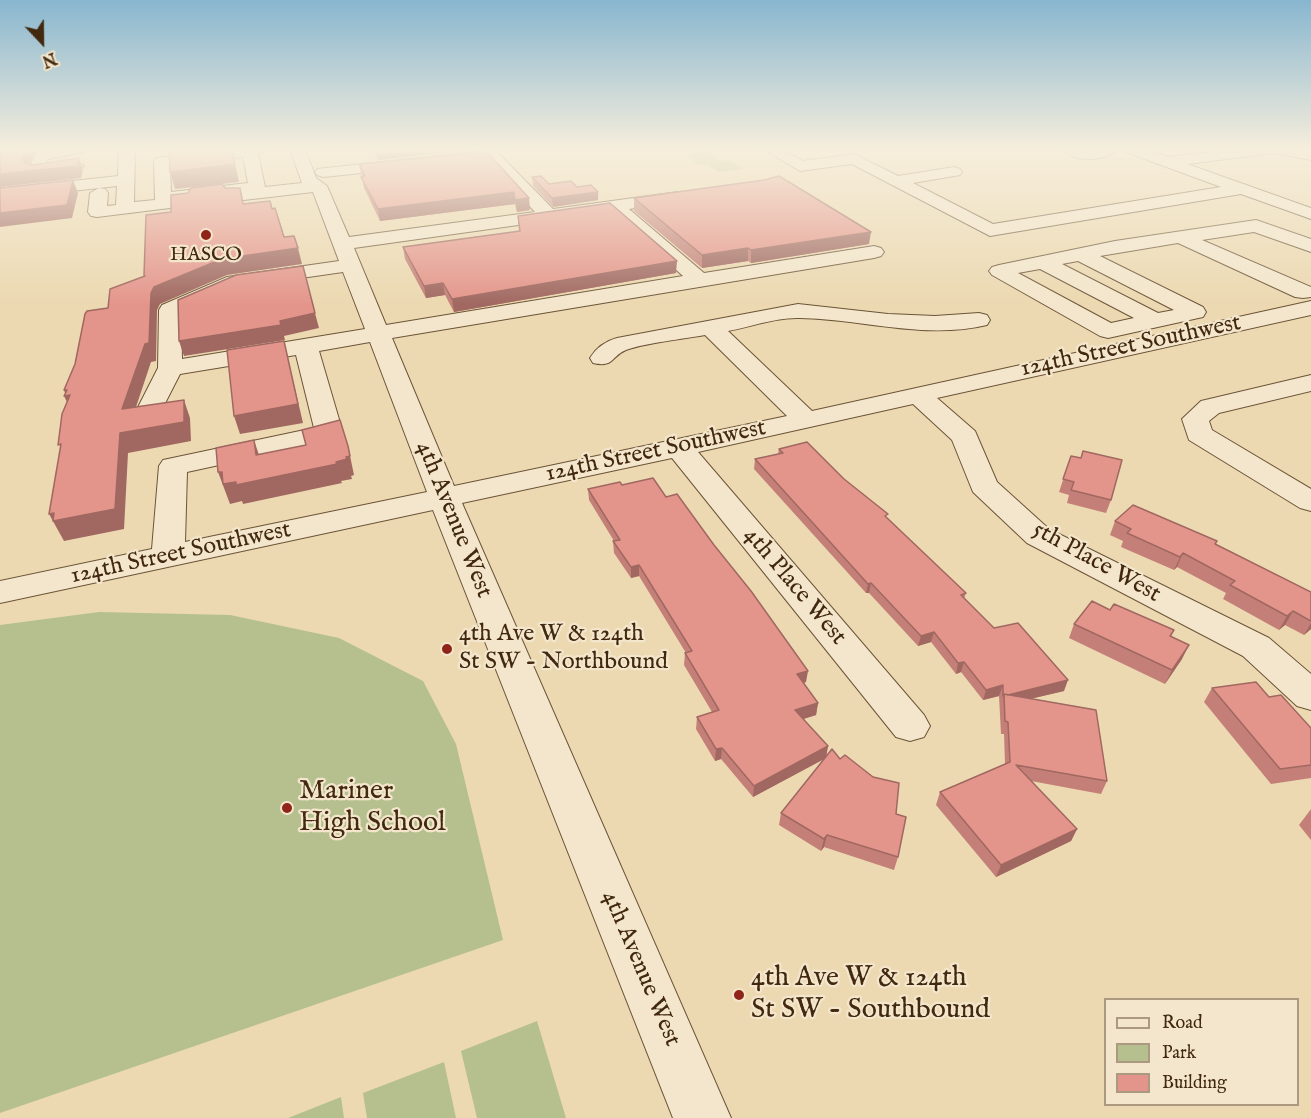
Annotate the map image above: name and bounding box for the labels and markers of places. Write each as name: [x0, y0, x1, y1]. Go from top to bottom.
marker: HASCO: [199, 228, 213, 242]
place label: HASCO: [170, 244, 242, 268]
place label: 4th Ave W & 124th St SW - Northbound: [459, 621, 668, 677]
marker: 4th Ave W & 124th St SW - Northbound: [440, 642, 454, 656]
place label: Mariner High School: [299, 775, 446, 841]
marker: Mariner High School: [280, 801, 294, 815]
place label: 4th Ave W & 124th St SW - Southbound: [751, 962, 990, 1028]
marker: 4th Ave W & 124th St SW - Southbound: [732, 988, 746, 1002]

